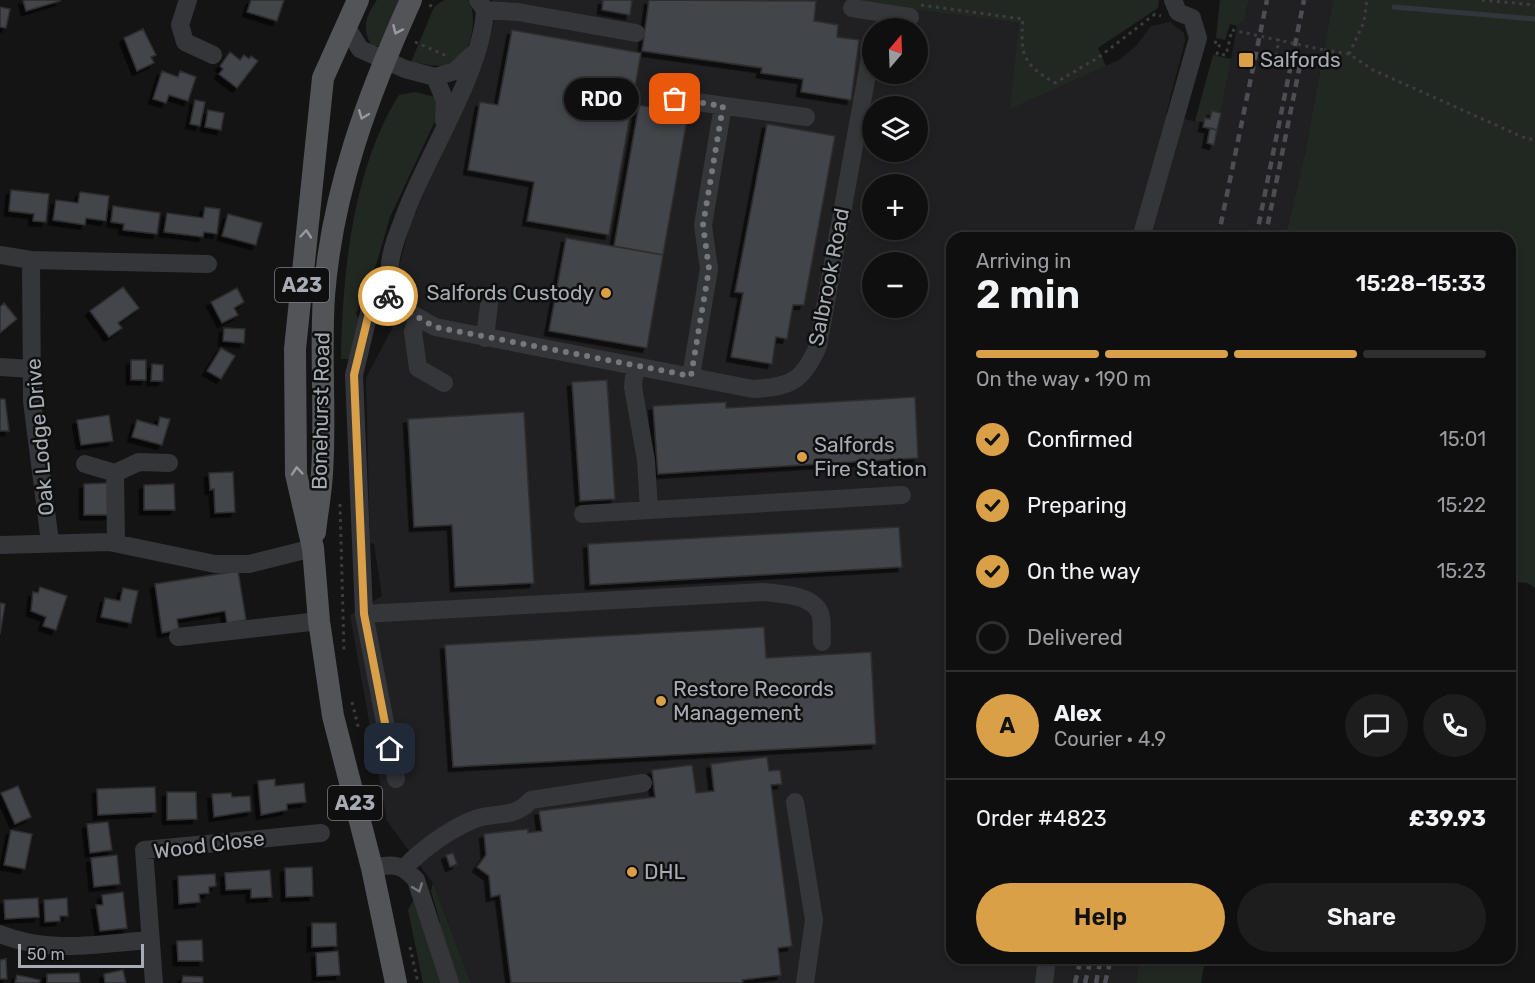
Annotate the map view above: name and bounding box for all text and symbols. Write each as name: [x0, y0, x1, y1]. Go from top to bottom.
north arrow: [862, 18, 928, 84]
map controls: [862, 18, 928, 318]
one-way arrow: [393, 24, 405, 35]
place label: Salfords: [1260, 47, 1341, 72]
marker: Salfords: [1237, 51, 1255, 69]
pin: [649, 73, 700, 124]
callout: RDO: [564, 78, 639, 120]
icon: bag: [658, 82, 691, 115]
text: RDO: [581, 87, 622, 111]
button: layers: [862, 96, 928, 162]
one-way arrow: [357, 110, 370, 120]
button: +: [862, 174, 928, 240]
street label: Salbrook Road: [803, 206, 854, 348]
one-way arrow: [299, 230, 312, 239]
text: Arriving in: [976, 249, 1071, 273]
button: −: [862, 252, 928, 318]
courier: [358, 266, 418, 326]
road number: A23: [275, 268, 329, 302]
text: 15:28–15:33: [1356, 270, 1486, 297]
text: 2 min: [976, 272, 1080, 318]
icon: bike: [372, 280, 405, 313]
place label: Salfords Custody: [427, 280, 594, 305]
marker: Salfords Custody: [599, 286, 613, 300]
street label: Bonehurst Road: [307, 332, 334, 490]
street label: Oak Lodge Drive: [20, 357, 59, 517]
text: On the way · 190 m: [976, 367, 1151, 391]
icon: check: [976, 423, 1009, 456]
text: Confirmed: [1027, 426, 1133, 453]
text: 15:01: [1439, 427, 1486, 451]
place label: Salfords Fire Station: [814, 432, 927, 481]
marker: Salfords Fire Station: [795, 450, 809, 464]
one-way arrow: [291, 466, 304, 475]
icon: check: [976, 489, 1009, 522]
text: Preparing: [1027, 492, 1127, 519]
text: 15:22: [1437, 493, 1486, 517]
icon: check: [976, 555, 1009, 588]
text: On the way: [1027, 558, 1141, 585]
text: 15:23: [1437, 559, 1486, 583]
text: Delivered: [1027, 624, 1123, 651]
place label: Restore Records Management: [673, 676, 834, 725]
marker: Restore Records Management: [654, 694, 668, 708]
button: chat: [1345, 694, 1408, 757]
button: phone: [1423, 694, 1486, 757]
text: Alex: [1054, 700, 1102, 727]
text: A: [1000, 712, 1015, 739]
pin: [364, 723, 415, 774]
text: Courier · 4.9: [1054, 727, 1166, 751]
icon: home: [373, 732, 406, 765]
road number: A23: [328, 786, 382, 820]
text: Order #4823: [976, 805, 1107, 832]
text: £39.93: [1409, 805, 1486, 832]
street label: Wood Close: [152, 825, 266, 864]
place label: DHL: [644, 859, 685, 884]
marker: DHL: [625, 865, 639, 879]
one-way arrow: [411, 882, 424, 893]
button: Help: [976, 883, 1225, 952]
button: Share: [1237, 883, 1486, 952]
scale bar: [18, 941, 144, 968]
text: 50 m: [27, 945, 65, 964]

